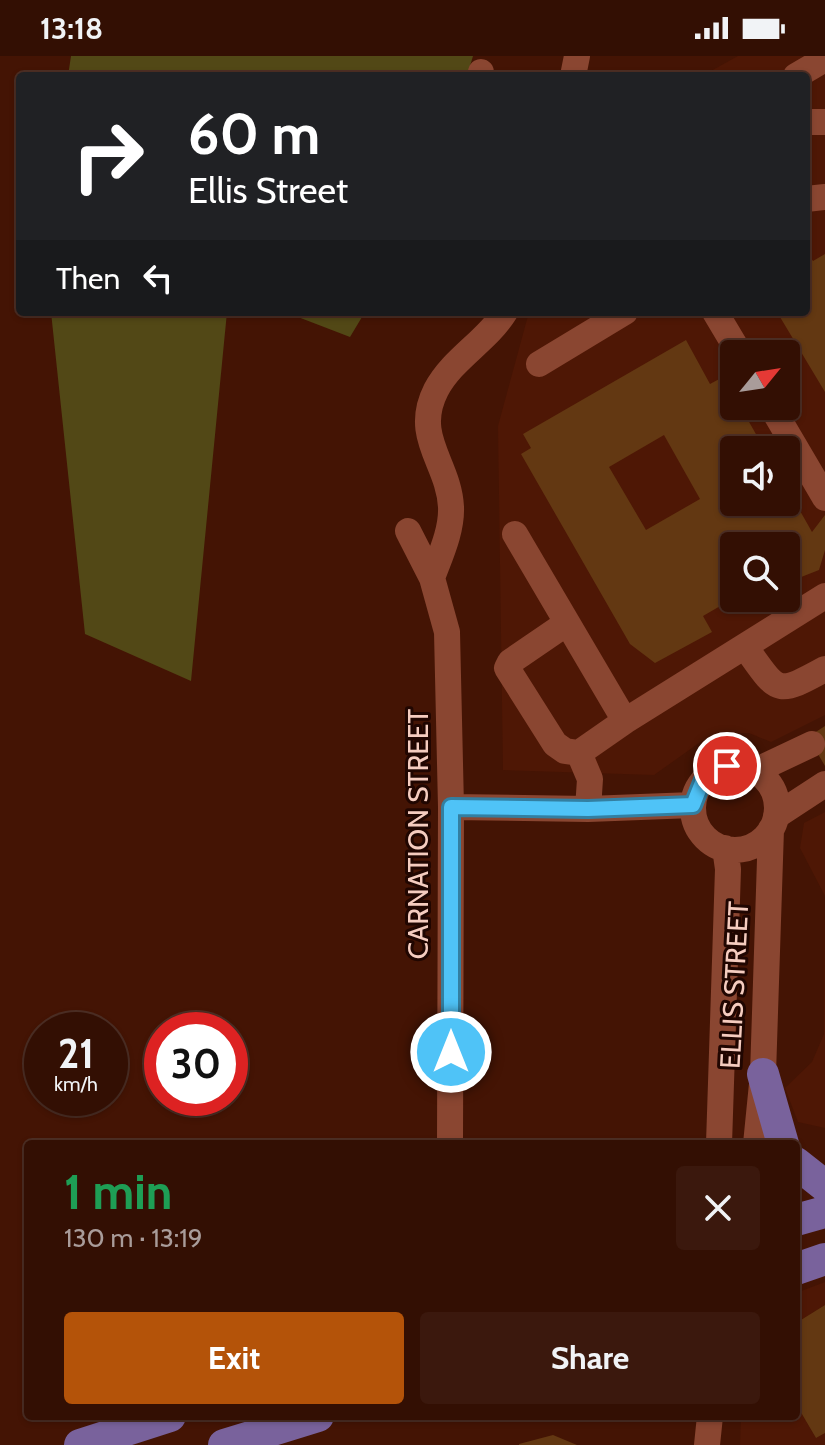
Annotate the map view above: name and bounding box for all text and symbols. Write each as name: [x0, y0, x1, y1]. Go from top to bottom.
text: 13:18: [40, 10, 103, 47]
text: 60 m: [188, 100, 320, 168]
icon: right: [56, 104, 160, 208]
text: Ellis Street: [188, 168, 348, 212]
icon: left: [136, 256, 180, 300]
text: Then: [56, 260, 120, 297]
north arrow: [720, 340, 800, 420]
map controls: [720, 340, 800, 612]
button: sound: [720, 436, 800, 516]
button: search: [720, 532, 800, 612]
street label: CARNATION STREET: [401, 709, 435, 959]
pin: [693, 732, 761, 800]
icon: arrive: [705, 744, 749, 788]
street label: ELLIS STREET: [713, 900, 755, 1070]
position arrow: [409, 1010, 493, 1094]
speed limit sign: 30: [144, 1012, 248, 1116]
text: 21: [58, 1029, 94, 1078]
text: km/h: [54, 1072, 98, 1096]
text: 1 min: [64, 1163, 172, 1221]
button: close: [676, 1166, 760, 1250]
text: 130 m · 13:19: [64, 1222, 202, 1254]
button: Exit: [64, 1312, 404, 1404]
button: Share: [420, 1312, 760, 1404]

